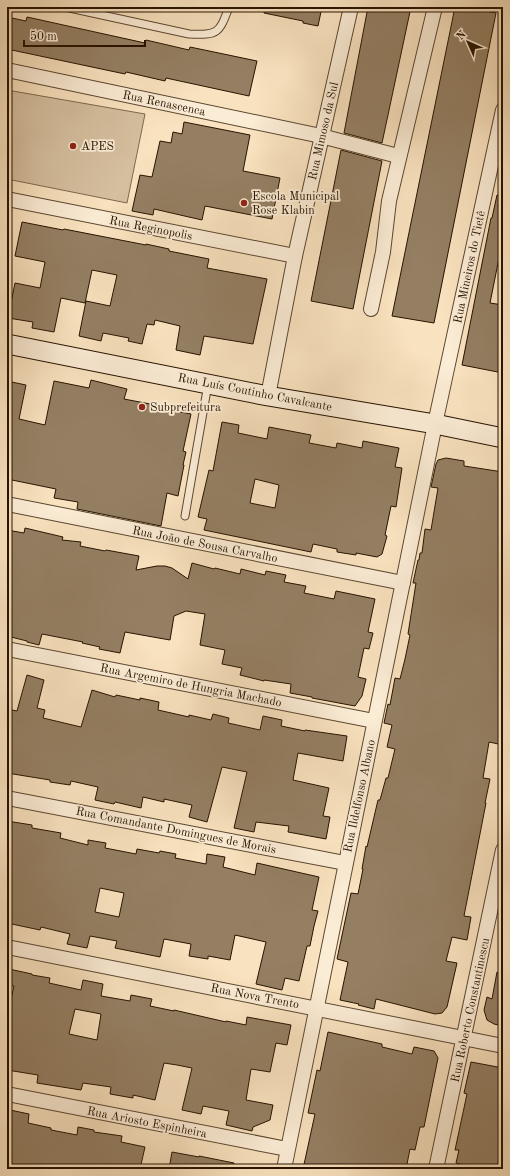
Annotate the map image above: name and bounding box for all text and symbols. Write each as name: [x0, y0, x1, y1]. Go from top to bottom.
scale bar: [24, 22, 145, 48]
north arrow: [448, 22, 488, 62]
text: N: [455, 29, 469, 43]
text: 50 m: [30, 30, 57, 43]
street label: Rua Mimoso da Sul: [307, 81, 341, 181]
street label: Rua Renascenca: [121, 89, 206, 119]
marker: APES: [68, 141, 78, 151]
place label: APES: [81, 141, 114, 153]
place label: Escola Municipal Rose Klabin: [252, 191, 339, 217]
marker: Escola Municipal Rose Klabin: [239, 198, 249, 208]
street label: Rua Mineiros do Tietê: [452, 209, 488, 325]
street label: Rua Reginopolis: [108, 215, 193, 243]
street label: Rua Luís Coutinho Cavalcante: [177, 372, 333, 414]
marker: Subprefeitura: [137, 402, 147, 412]
place label: Subprefeitura: [150, 402, 221, 414]
street label: Rua João de Sousa Carvalho: [131, 525, 279, 565]
street label: Rua Argemiro de Hungria Machado: [99, 662, 283, 709]
street label: Rua Ildelfonso Albano: [342, 739, 378, 854]
street label: Rua Comandante Domingues de Morais: [75, 806, 277, 856]
street label: Rua Roberto Constantinescu: [450, 936, 492, 1084]
street label: Rua Nova Trento: [210, 983, 300, 1011]
street label: Rua Ariosto Espinheira: [86, 1105, 208, 1141]

